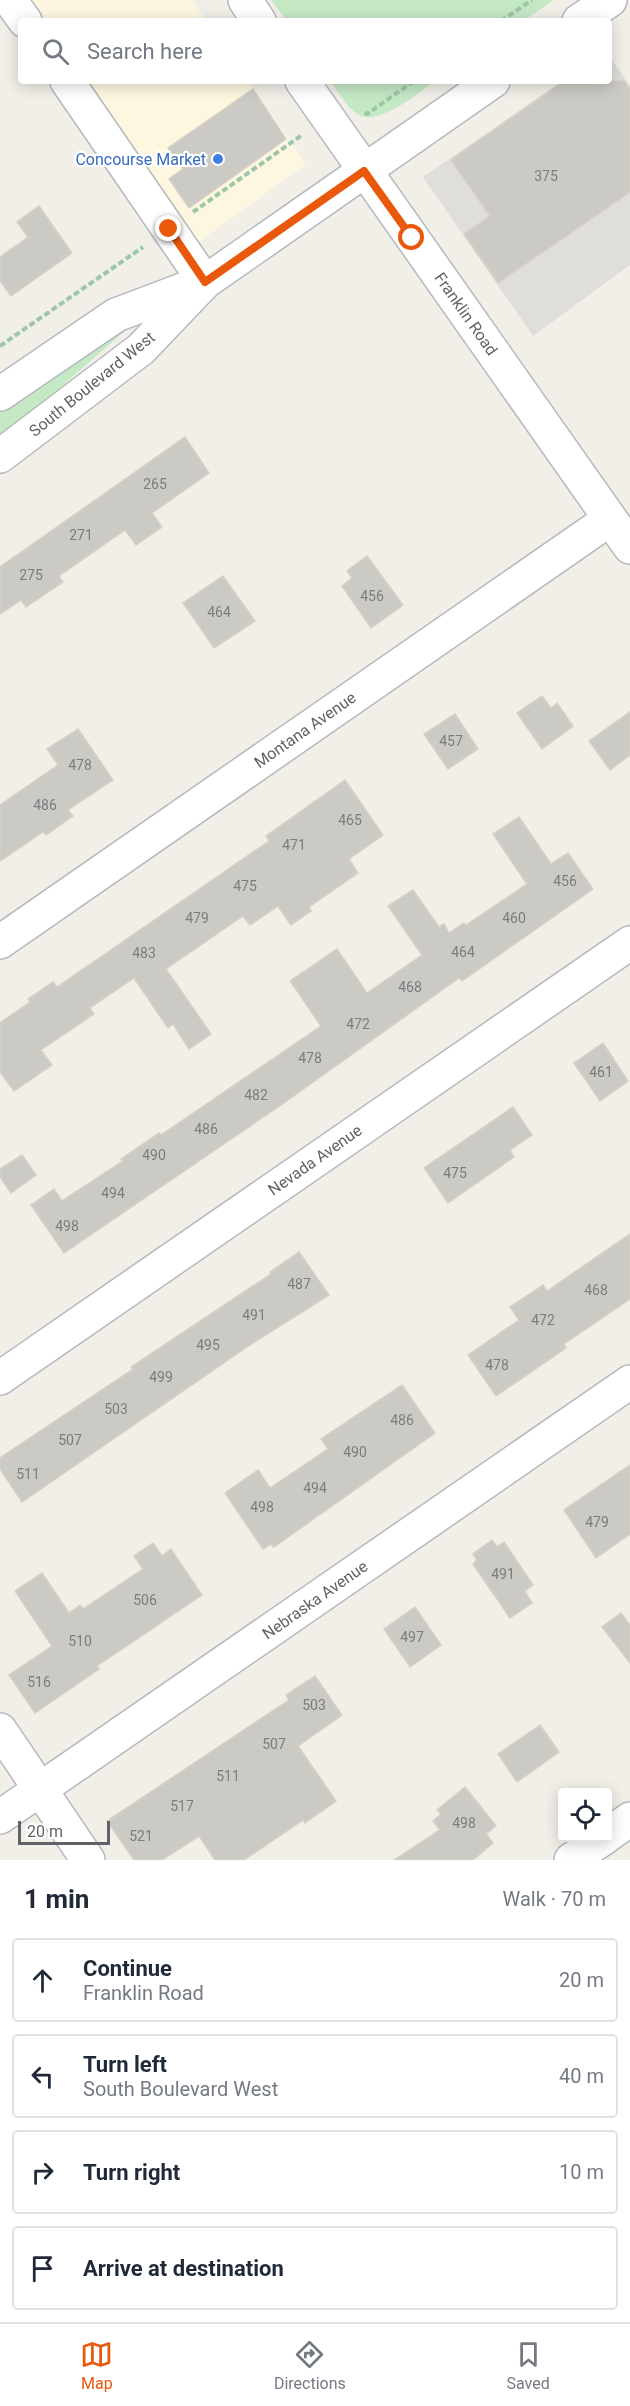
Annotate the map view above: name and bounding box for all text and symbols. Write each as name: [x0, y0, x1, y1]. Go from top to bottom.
search box: [18, 18, 612, 84]
icon: search: [39, 35, 72, 68]
text: Search here: [87, 39, 203, 64]
place label: Concourse Market: [75, 150, 206, 169]
marker: Concourse Market: [211, 152, 225, 166]
house number: 375: [534, 168, 558, 184]
route end: [155, 215, 181, 241]
route start: [398, 224, 424, 250]
street label: Franklin Road: [430, 269, 502, 359]
street label: South Boulevard West: [25, 327, 159, 441]
house number: 265: [143, 476, 167, 492]
house number: 271: [69, 527, 93, 543]
house number: 275: [19, 567, 43, 583]
house number: 456: [360, 588, 384, 604]
house number: 464: [207, 604, 231, 620]
street label: Montana Avenue: [251, 688, 359, 772]
house number: 457: [439, 733, 463, 749]
house number: 478: [68, 757, 92, 773]
house number: 486: [33, 797, 57, 813]
house number: 465: [338, 812, 362, 828]
house number: 471: [282, 837, 306, 853]
house number: 456: [553, 873, 577, 889]
house number: 475: [233, 878, 257, 894]
house number: 479: [185, 910, 209, 926]
house number: 460: [502, 910, 526, 926]
house number: 464: [451, 944, 475, 960]
house number: 483: [132, 945, 156, 961]
house number: 468: [398, 979, 422, 995]
house number: 472: [346, 1016, 370, 1032]
house number: 478: [298, 1050, 322, 1066]
house number: 461: [589, 1064, 613, 1080]
house number: 482: [244, 1087, 268, 1103]
house number: 486: [194, 1121, 218, 1137]
street label: Nevada Avenue: [264, 1121, 366, 1199]
house number: 490: [142, 1147, 166, 1163]
house number: 475: [443, 1165, 467, 1181]
house number: 494: [101, 1185, 125, 1201]
house number: 498: [55, 1218, 79, 1234]
house number: 487: [287, 1276, 311, 1292]
house number: 468: [584, 1282, 608, 1298]
house number: 491: [242, 1307, 266, 1323]
house number: 472: [531, 1312, 555, 1328]
house number: 495: [196, 1337, 220, 1353]
house number: 478: [485, 1357, 509, 1373]
house number: 499: [149, 1369, 173, 1385]
house number: 503: [104, 1401, 128, 1417]
house number: 486: [390, 1412, 414, 1428]
house number: 507: [58, 1432, 82, 1448]
house number: 490: [343, 1444, 367, 1460]
house number: 511: [16, 1466, 40, 1482]
house number: 494: [303, 1480, 327, 1496]
house number: 498: [250, 1499, 274, 1515]
house number: 479: [585, 1514, 609, 1530]
street label: Nebraska Avenue: [259, 1557, 371, 1643]
house number: 491: [491, 1566, 515, 1582]
house number: 506: [133, 1592, 157, 1608]
house number: 497: [400, 1629, 424, 1645]
house number: 510: [68, 1633, 92, 1649]
house number: 516: [27, 1674, 51, 1690]
house number: 503: [302, 1697, 326, 1713]
house number: 507: [262, 1736, 286, 1752]
house number: 511: [216, 1768, 240, 1784]
map controls: [558, 1788, 612, 1842]
button: locate: [558, 1788, 612, 1842]
house number: 517: [170, 1798, 194, 1814]
house number: 498: [452, 1815, 476, 1831]
scale bar: [18, 1818, 110, 1846]
text: 20 m: [27, 1822, 63, 1841]
house number: 521: [129, 1828, 153, 1844]
text: 1 min: [24, 1884, 89, 1914]
text: Walk · 70 m: [503, 1887, 606, 1911]
text: Continue: [83, 1956, 172, 1981]
icon: ahead: [26, 1964, 59, 1997]
text: 20 m: [559, 1968, 604, 1992]
text: Franklin Road: [83, 1981, 204, 2005]
text: Turn left: [83, 2052, 167, 2077]
icon: left: [26, 2060, 59, 2093]
text: 40 m: [559, 2064, 604, 2088]
text: South Boulevard West: [83, 2077, 278, 2101]
icon: right: [26, 2156, 59, 2189]
text: Turn right: [83, 2160, 180, 2185]
text: 10 m: [559, 2160, 604, 2184]
icon: arrive: [26, 2252, 59, 2285]
text: Arrive at destination: [83, 2256, 284, 2281]
tab: Map: [80, 2338, 113, 2393]
tab: Directions: [274, 2338, 346, 2393]
tab: Saved: [506, 2338, 550, 2393]

